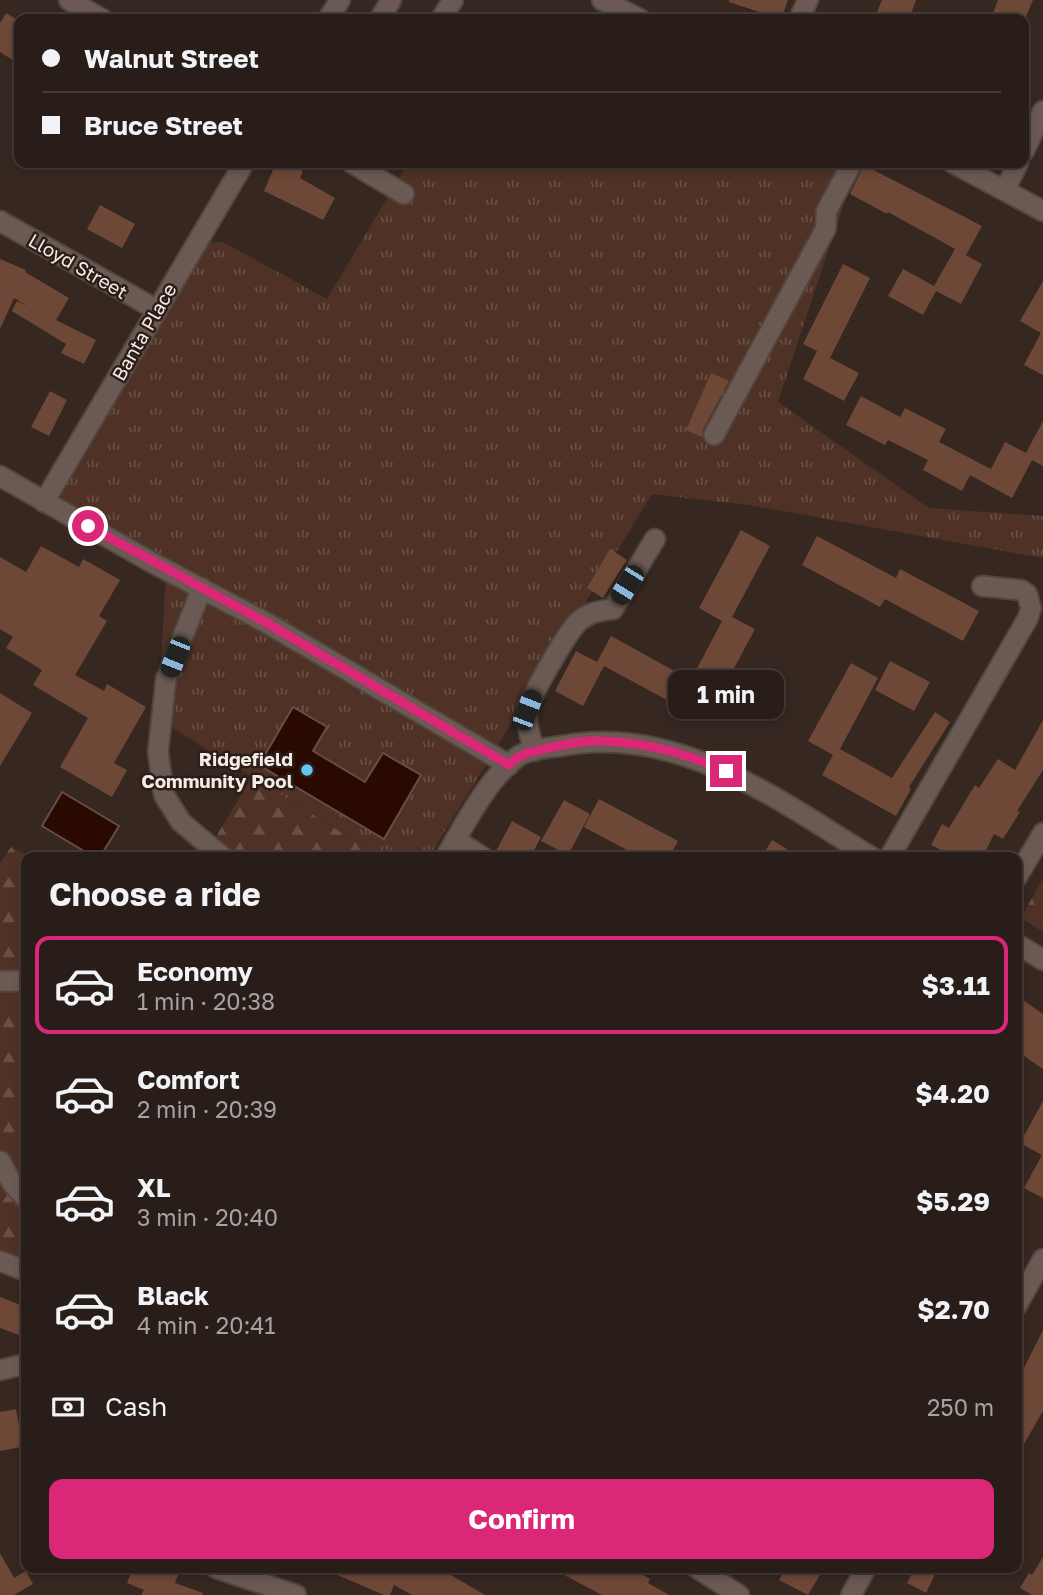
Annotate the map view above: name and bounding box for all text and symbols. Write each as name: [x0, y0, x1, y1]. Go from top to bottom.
text: Walnut Street: [84, 43, 259, 74]
text: Bruce Street: [84, 110, 243, 141]
street label: Lloyd Street: [25, 228, 132, 303]
street label: Banta Place: [106, 279, 181, 385]
route start: [72, 510, 104, 542]
car: [607, 562, 648, 608]
car: [158, 634, 193, 680]
callout: 1 min: [668, 670, 784, 718]
text: 1 min: [697, 680, 755, 708]
car: [510, 687, 545, 733]
place label: Ridgefield Community Pool: [141, 747, 293, 792]
route end: [710, 755, 742, 787]
marker: Ridgefield Community Pool: [299, 762, 315, 778]
text: Choose a ride: [49, 875, 261, 913]
icon: car: [53, 954, 116, 1017]
text: Economy: [137, 956, 253, 987]
text: $3.11: [922, 970, 990, 1001]
text: 1 min · 20:38: [137, 987, 275, 1015]
icon: car: [53, 1062, 116, 1125]
text: Comfort: [137, 1064, 240, 1095]
text: $4.20: [915, 1078, 990, 1109]
text: 2 min · 20:39: [137, 1095, 277, 1123]
icon: car: [53, 1170, 116, 1233]
text: XL: [137, 1172, 171, 1203]
text: $5.29: [916, 1186, 990, 1217]
text: 3 min · 20:40: [137, 1203, 278, 1231]
icon: car: [53, 1278, 116, 1341]
text: Black: [137, 1280, 209, 1311]
text: $2.70: [917, 1294, 990, 1325]
text: 4 min · 20:41: [137, 1311, 276, 1339]
icon: cash: [49, 1388, 87, 1426]
text: Cash: [105, 1391, 167, 1422]
text: 250 m: [927, 1393, 994, 1421]
button: Confirm: [49, 1479, 994, 1559]

